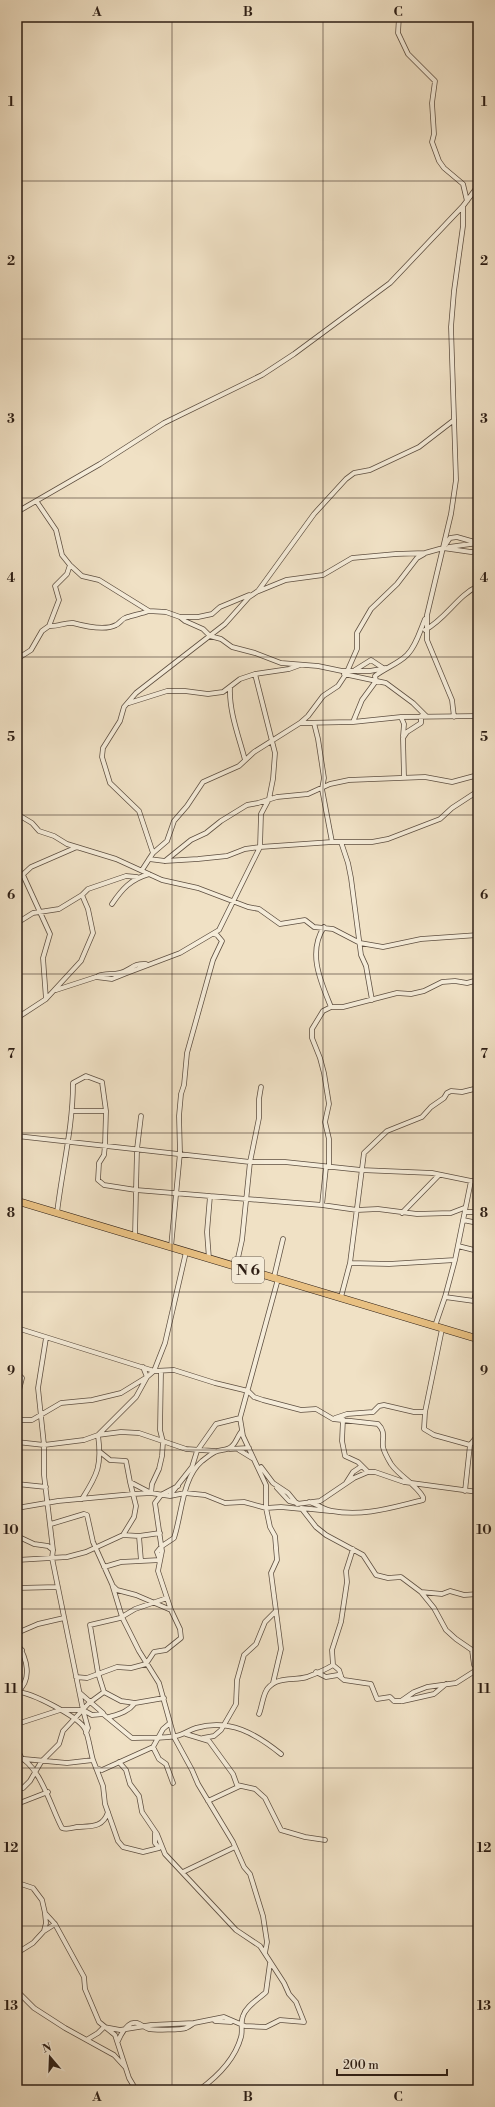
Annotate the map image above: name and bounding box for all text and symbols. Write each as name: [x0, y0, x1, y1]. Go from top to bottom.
text: A: [91, 4, 102, 20]
text: B: [243, 4, 253, 20]
text: C: [393, 4, 403, 20]
text: 1: [8, 94, 15, 110]
text: 1: [481, 94, 488, 110]
text: 2: [7, 253, 15, 269]
text: 2: [480, 253, 488, 269]
text: 3: [7, 411, 15, 427]
text: 3: [480, 411, 488, 427]
text: 4: [7, 570, 16, 586]
text: 4: [480, 570, 489, 586]
text: 5: [7, 729, 15, 745]
text: 5: [480, 729, 488, 745]
text: 6: [7, 887, 15, 903]
text: 6: [480, 887, 488, 903]
text: 7: [7, 1046, 15, 1062]
text: 7: [480, 1046, 488, 1062]
text: 8: [7, 1205, 15, 1221]
text: 8: [480, 1205, 488, 1221]
road number: N 6: [232, 1257, 264, 1283]
text: 9: [7, 1363, 15, 1379]
text: 9: [480, 1363, 488, 1379]
text: 10: [3, 1522, 19, 1538]
text: 10: [476, 1522, 492, 1538]
text: 11: [5, 1681, 18, 1697]
text: 11: [478, 1681, 491, 1697]
text: 12: [4, 1840, 18, 1856]
text: 12: [477, 1840, 491, 1856]
text: 13: [4, 1998, 18, 2014]
text: 13: [477, 1998, 491, 2014]
north arrow: [30, 2037, 70, 2077]
text: N: [41, 2040, 54, 2057]
scale bar: [337, 2051, 447, 2077]
text: 200 m: [343, 2058, 379, 2073]
text: A: [91, 2089, 102, 2105]
text: B: [243, 2089, 253, 2105]
text: C: [393, 2089, 403, 2105]

